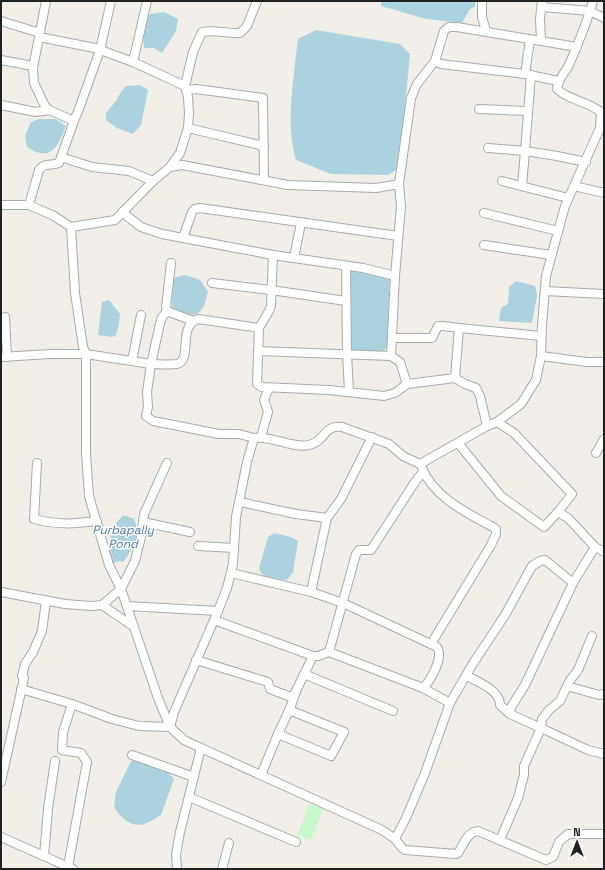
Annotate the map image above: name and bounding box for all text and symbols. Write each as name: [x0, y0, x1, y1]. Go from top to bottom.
water label: Purbapally Pond: [92, 522, 154, 552]
north arrow: [557, 822, 597, 862]
text: N: [573, 825, 581, 839]

